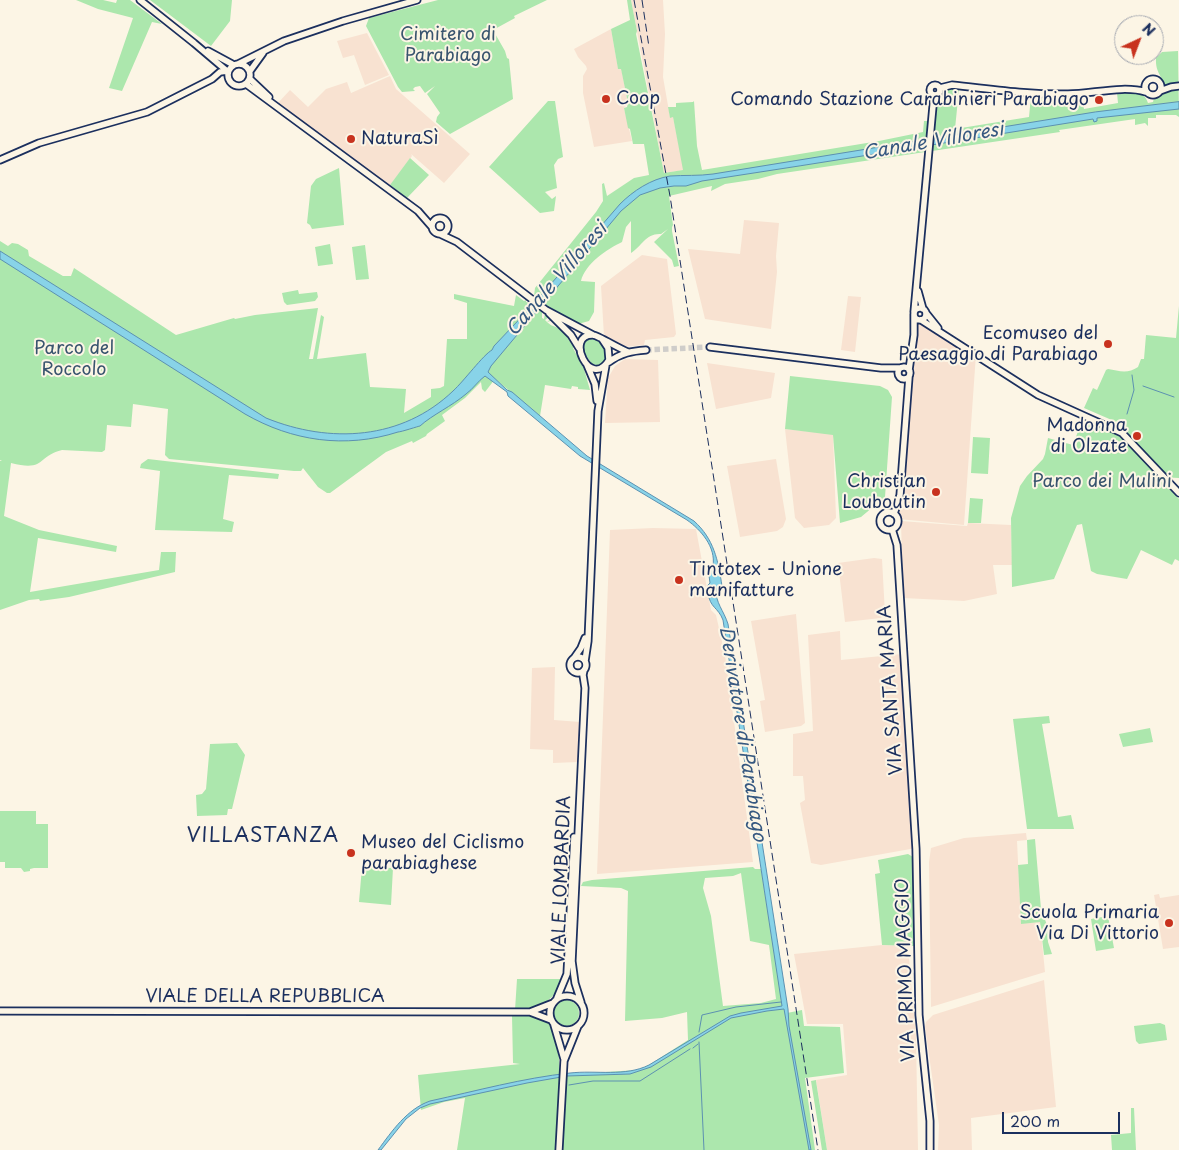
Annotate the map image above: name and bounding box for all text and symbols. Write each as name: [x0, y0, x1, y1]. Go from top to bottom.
north arrow: [1114, 15, 1164, 65]
text: N: [1138, 18, 1160, 41]
park label: Cimitero di Parabiago: [400, 24, 496, 66]
place label: Coop: [616, 88, 660, 110]
place label: Comando Stazione Carabinieri Parabiago: [730, 89, 1089, 111]
marker: Coop: [600, 93, 612, 105]
marker: Comando Stazione Carabinieri Parabiago: [1093, 94, 1105, 106]
water label: Canale Villoresi: [861, 118, 1005, 166]
place label: NaturaSì: [361, 128, 438, 150]
marker: NaturaSì: [345, 133, 357, 145]
water label: Canale Villoresi: [502, 219, 612, 341]
place label: Ecomuseo del Paesaggio di Parabiago: [898, 323, 1098, 366]
park label: Parco del Roccolo: [34, 338, 114, 380]
marker: Ecomuseo del Paesaggio di Parabiago: [1102, 338, 1114, 350]
place label: Madonna di Olzate: [1046, 415, 1127, 458]
marker: Madonna di Olzate: [1131, 430, 1143, 442]
place label: Christian Louboutin: [842, 471, 926, 514]
park label: Parco dei Mulini: [1032, 471, 1172, 493]
marker: Christian Louboutin: [930, 486, 942, 498]
place label: Tintotex - Unione manifatture: [689, 559, 842, 602]
marker: Tintotex - Unione manifatture: [673, 574, 685, 586]
street label: VIA SANTA MARIA: [874, 604, 908, 776]
water label: Derivatore di Parabiago: [714, 625, 770, 843]
street label: VIALE LOMBARDIA: [548, 795, 576, 965]
district label: VILLASTANZA: [186, 824, 340, 848]
place label: Museo del Ciclismo parabiaghese: [361, 832, 524, 874]
marker: Museo del Ciclismo parabiaghese: [345, 847, 357, 859]
street label: VIA PRIMO MAGGIO: [892, 878, 920, 1062]
place label: Scuola Primaria Via Di Vittorio: [1019, 902, 1159, 944]
marker: Scuola Primaria Via Di Vittorio: [1163, 917, 1175, 929]
street label: VIALE DELLA REPUBBLICA: [145, 986, 385, 1008]
scale bar: [1004, 1102, 1122, 1134]
text: 200 m: [1010, 1109, 1060, 1132]

